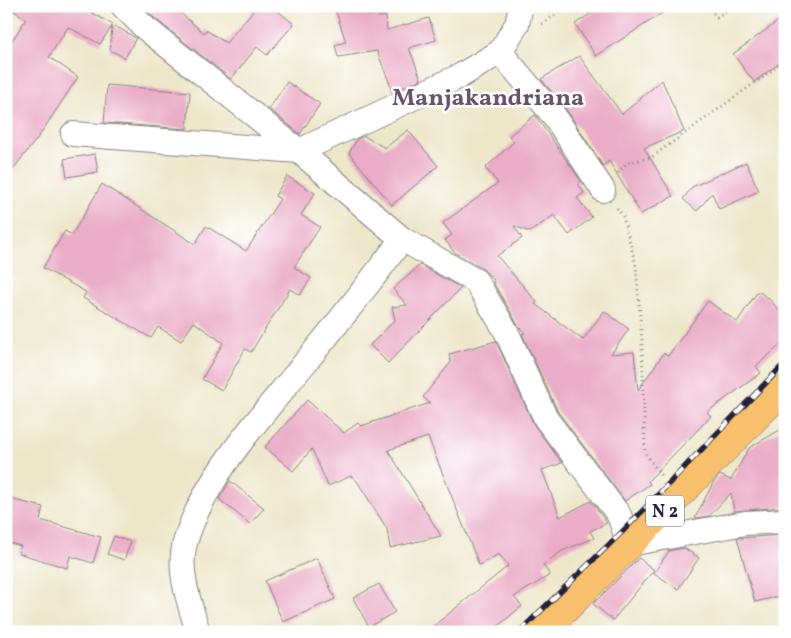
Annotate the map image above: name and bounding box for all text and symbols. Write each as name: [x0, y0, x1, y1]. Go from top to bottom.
district label: Manjakandriana: [392, 82, 584, 116]
road number: N 2: [646, 496, 684, 526]

